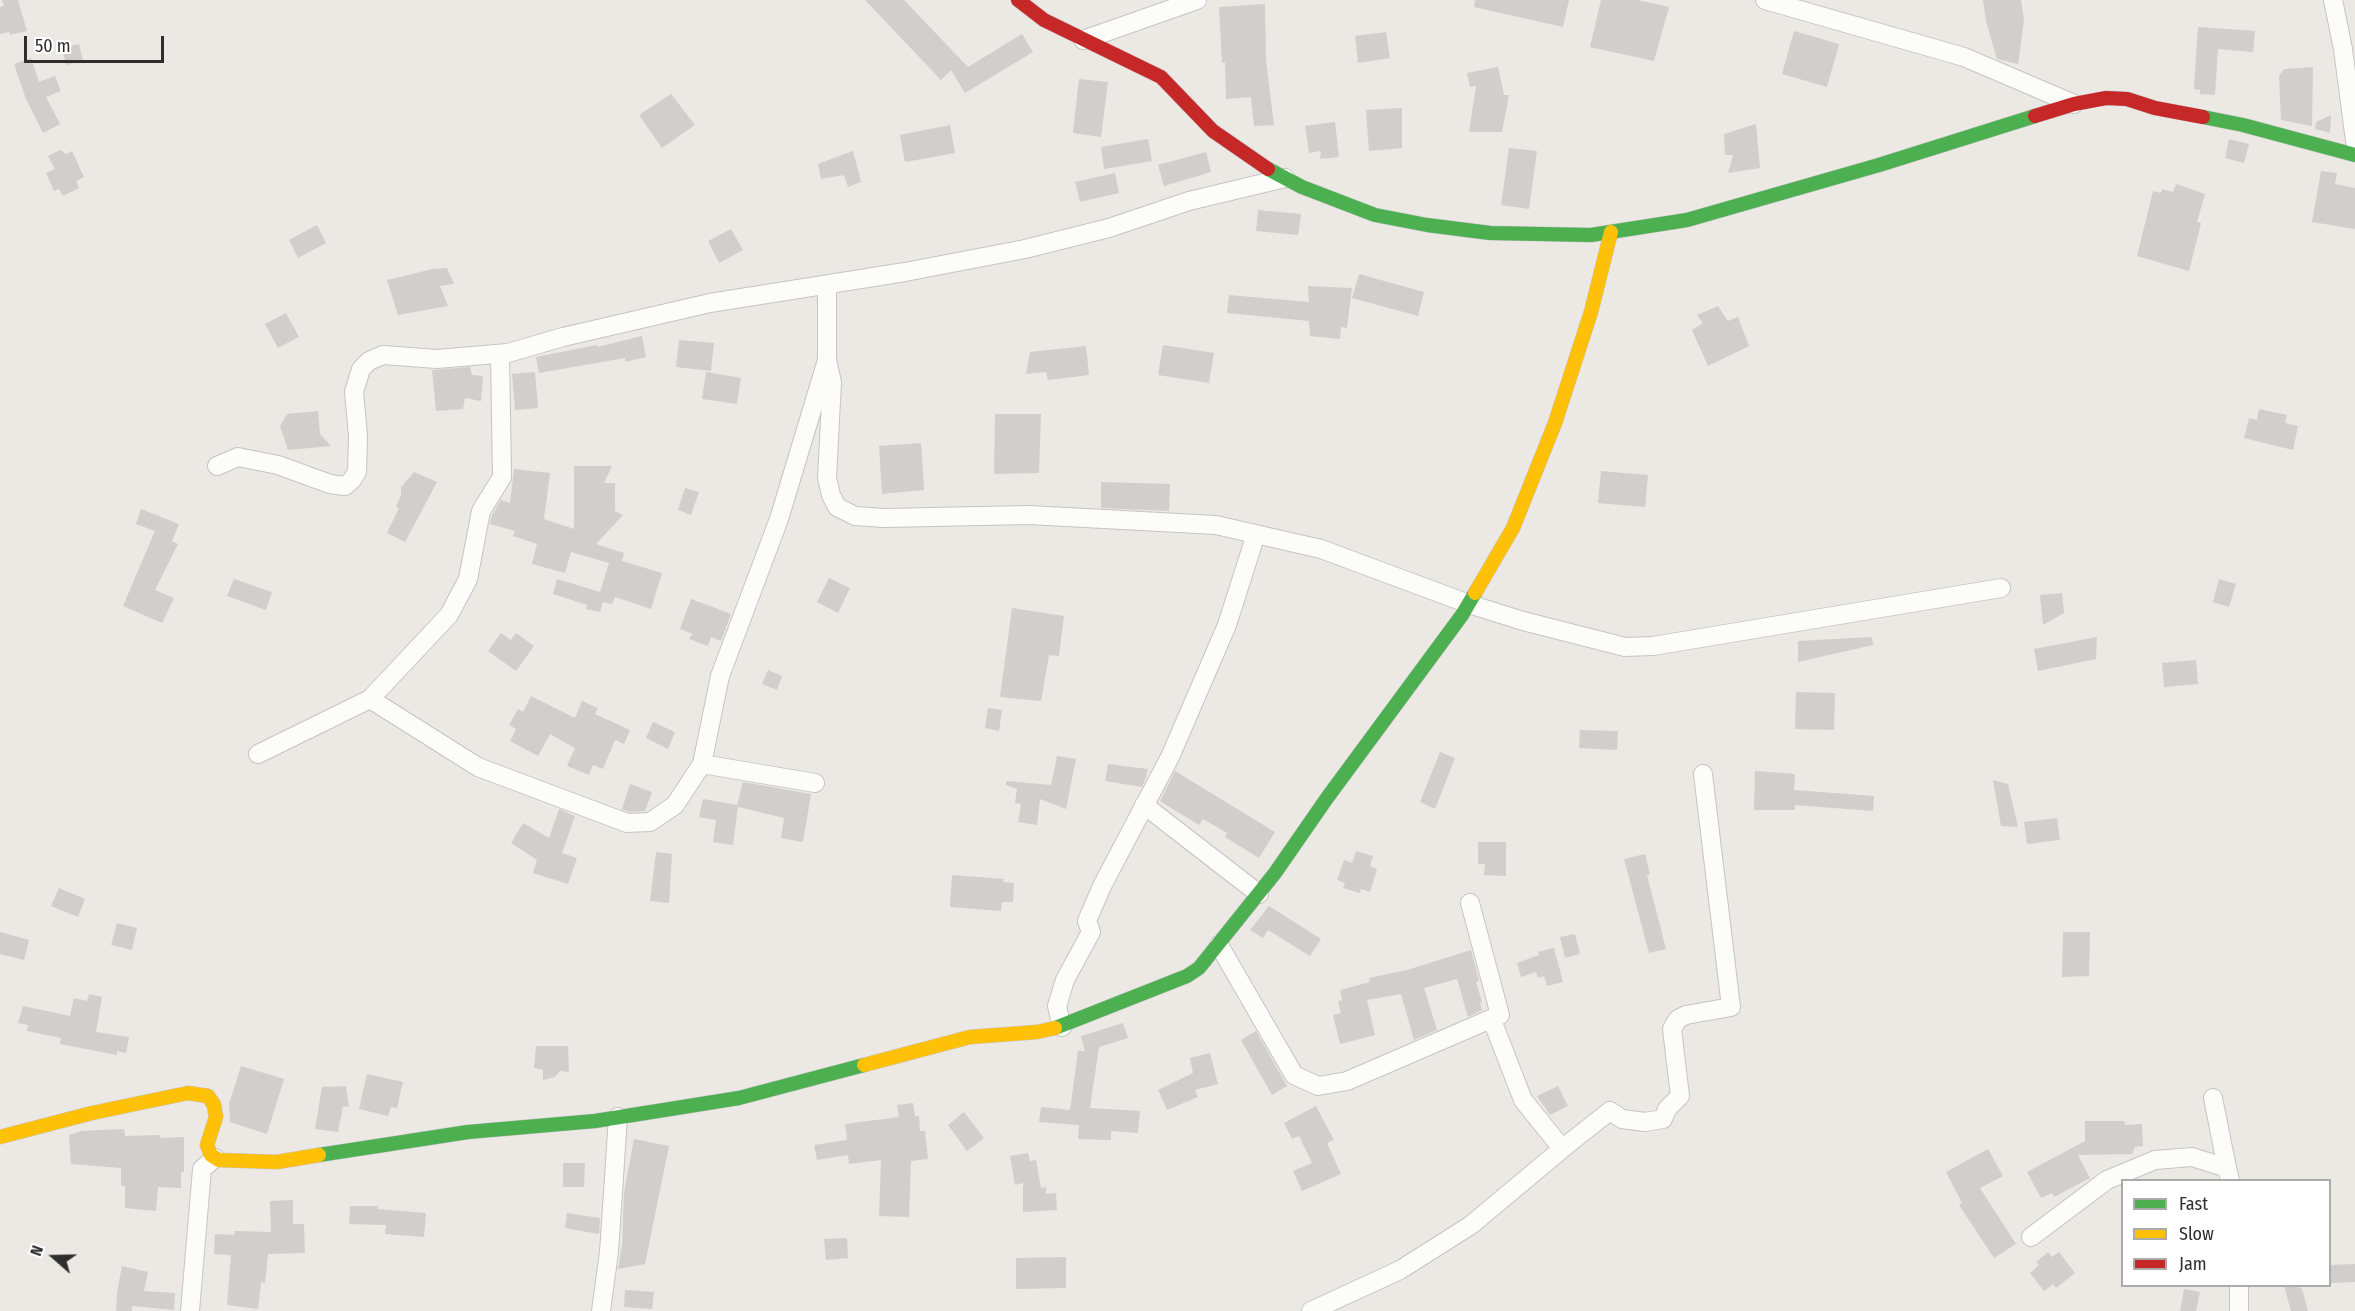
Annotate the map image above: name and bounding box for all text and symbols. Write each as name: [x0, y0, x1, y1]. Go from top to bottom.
scale bar: [27, 24, 166, 62]
text: 50 m: [35, 35, 71, 57]
legend: [2121, 1179, 2331, 1287]
text: Fast: [2179, 1193, 2208, 1215]
text: Slow: [2179, 1223, 2214, 1245]
north arrow: [24, 1227, 84, 1287]
text: N: [26, 1243, 47, 1258]
text: Jam: [2179, 1253, 2207, 1275]

